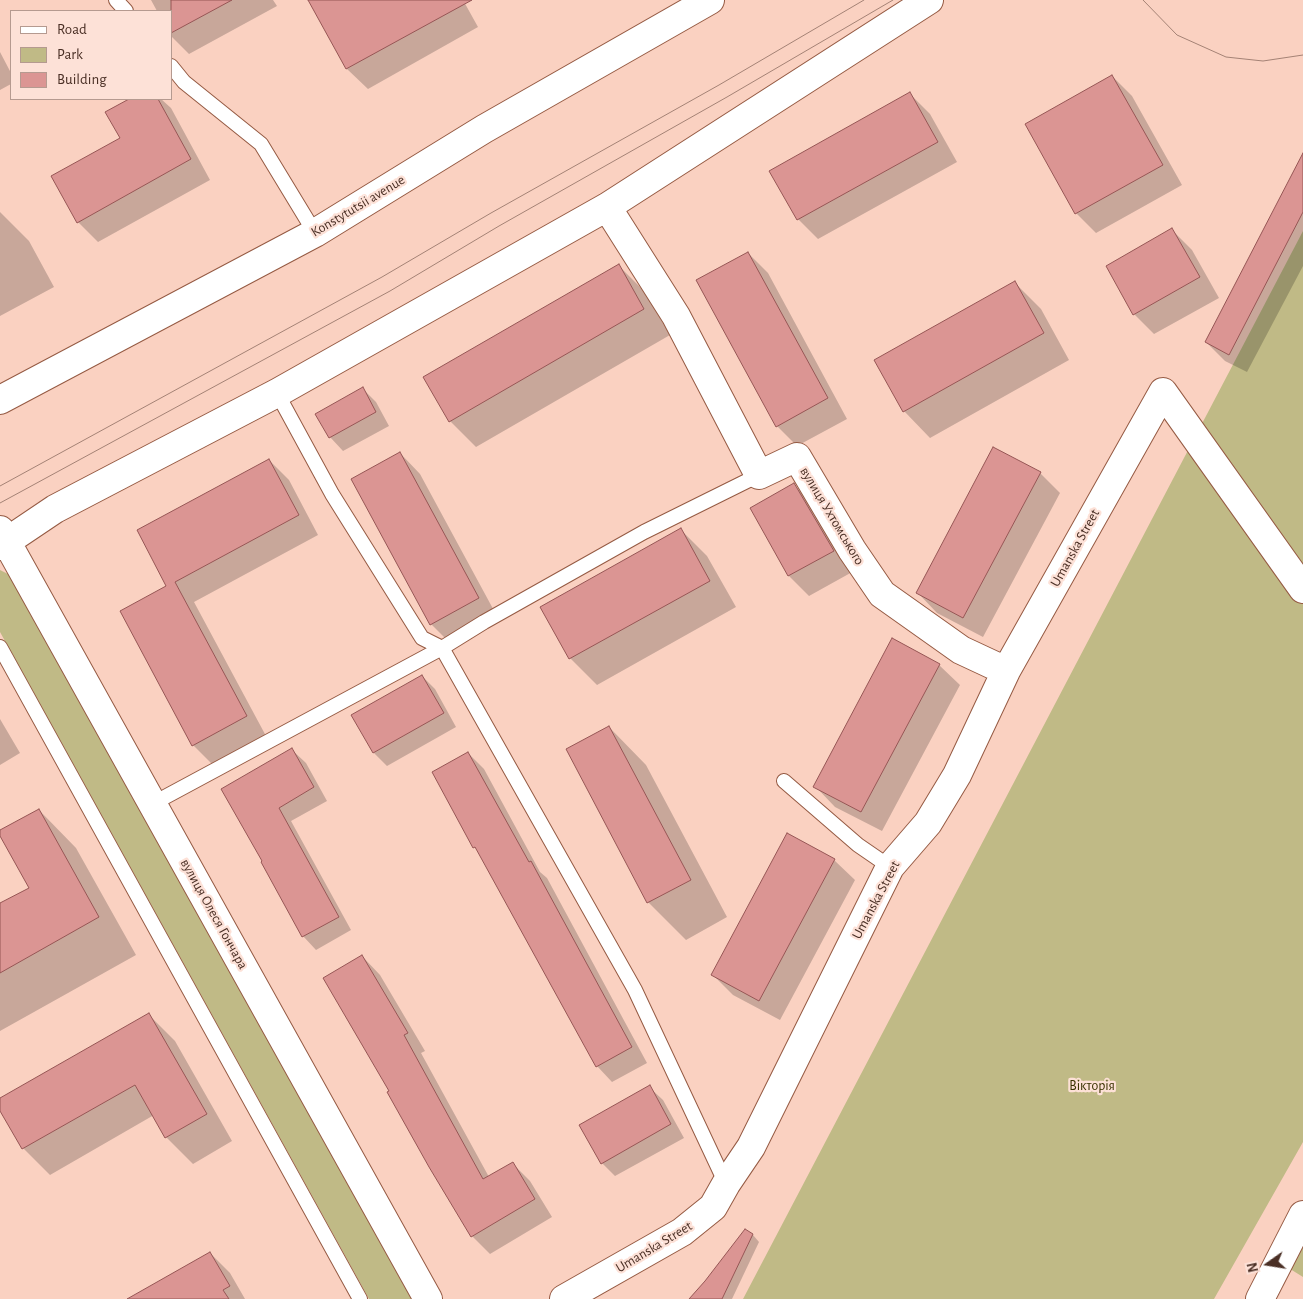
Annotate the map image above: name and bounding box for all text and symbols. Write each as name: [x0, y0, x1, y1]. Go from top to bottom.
legend: [10, 10, 172, 100]
text: Road: [57, 22, 87, 37]
text: Park: [57, 47, 83, 62]
text: Building: [57, 72, 107, 87]
street label: Konstytutsii avenue: [308, 171, 408, 241]
street label: вулиця Ухтомського: [796, 464, 868, 568]
street label: Umanska Street: [1047, 506, 1103, 590]
street label: вулиця Олеся Гончара: [177, 856, 251, 972]
street label: Umanska Street: [848, 858, 904, 942]
park label: Вікторія: [1069, 1078, 1115, 1094]
street label: Umanska Street: [613, 1218, 695, 1276]
north arrow: [1243, 1239, 1293, 1289]
text: N: [1245, 1261, 1261, 1274]

